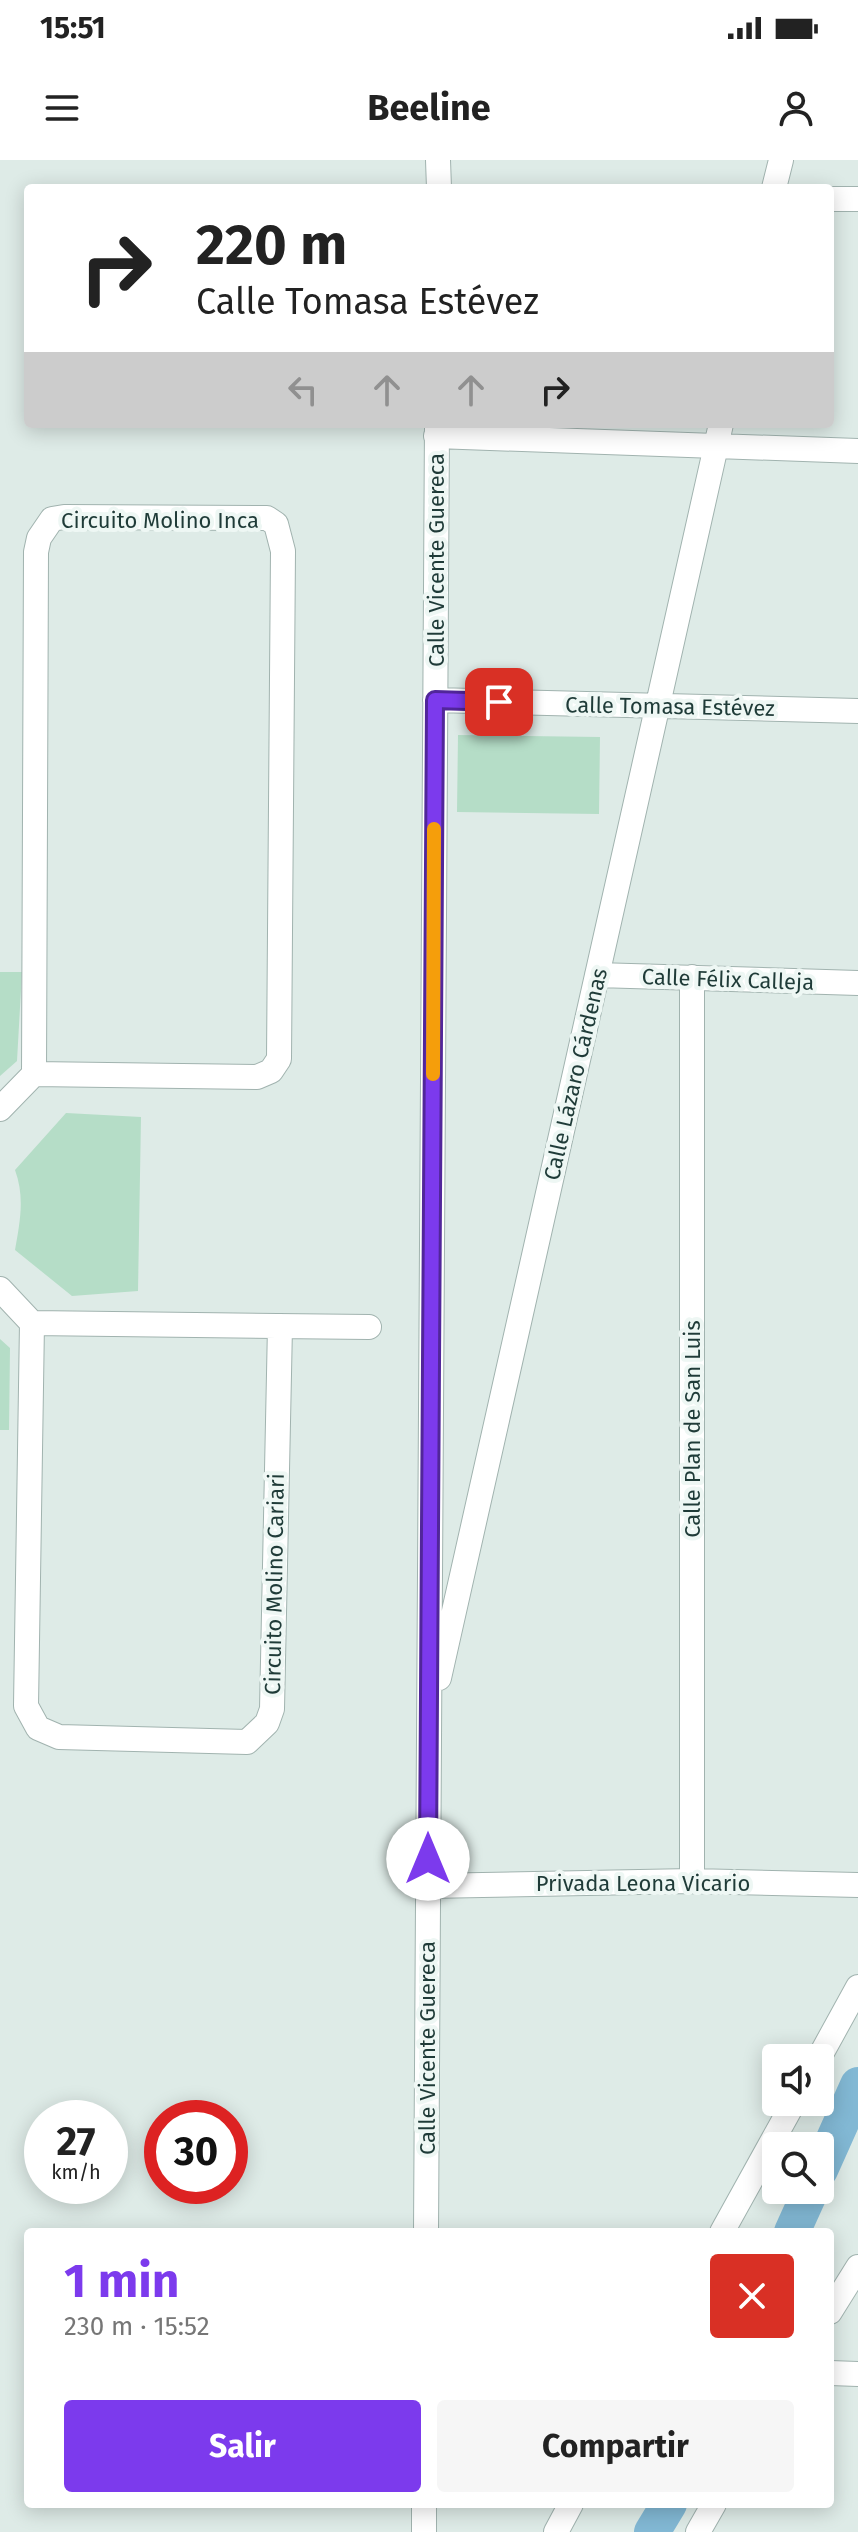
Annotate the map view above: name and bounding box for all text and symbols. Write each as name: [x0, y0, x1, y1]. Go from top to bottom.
text: 15:51: [40, 10, 106, 46]
icon: menu: [40, 86, 84, 130]
text: Beeline: [367, 86, 491, 130]
icon: person: [774, 86, 818, 130]
text: 220 m: [196, 212, 347, 279]
icon: right: [64, 216, 168, 320]
text: Calle Tomasa Estévez: [196, 280, 539, 324]
icon: left: [281, 368, 325, 412]
icon: ahead: [365, 368, 409, 412]
icon: ahead: [449, 368, 493, 412]
icon: right: [533, 368, 577, 412]
street label: Calle Vicente Guereca: [423, 453, 450, 667]
street label: Circuito Molino Inca: [61, 507, 259, 534]
pin: [465, 668, 533, 736]
icon: arrive: [477, 680, 521, 724]
street label: Calle Tomasa Estévez: [565, 691, 775, 722]
street label: Calle Félix Calleja: [641, 963, 815, 996]
street label: Calle Lázaro Cárdenas: [538, 965, 613, 1183]
street label: Calle Plan de San Luis: [679, 1320, 706, 1538]
street label: Circuito Molino Cariari: [259, 1473, 290, 1695]
position arrow: [386, 1817, 470, 1901]
street label: Privada Leona Vicario: [536, 1870, 750, 1897]
street label: Calle Vicente Guereca: [414, 1941, 441, 2155]
map controls: [762, 2044, 834, 2204]
button: sound: [762, 2044, 834, 2116]
speed limit sign: 30: [144, 2100, 248, 2204]
text: 27: [57, 2118, 96, 2166]
button: search: [762, 2132, 834, 2204]
text: km/h: [51, 2160, 101, 2184]
text: 1 min: [64, 2252, 179, 2310]
button: close: [710, 2254, 794, 2338]
text: 230 m · 15:52: [64, 2311, 210, 2342]
button: Salir: [64, 2400, 421, 2492]
button: Compartir: [437, 2400, 794, 2492]

